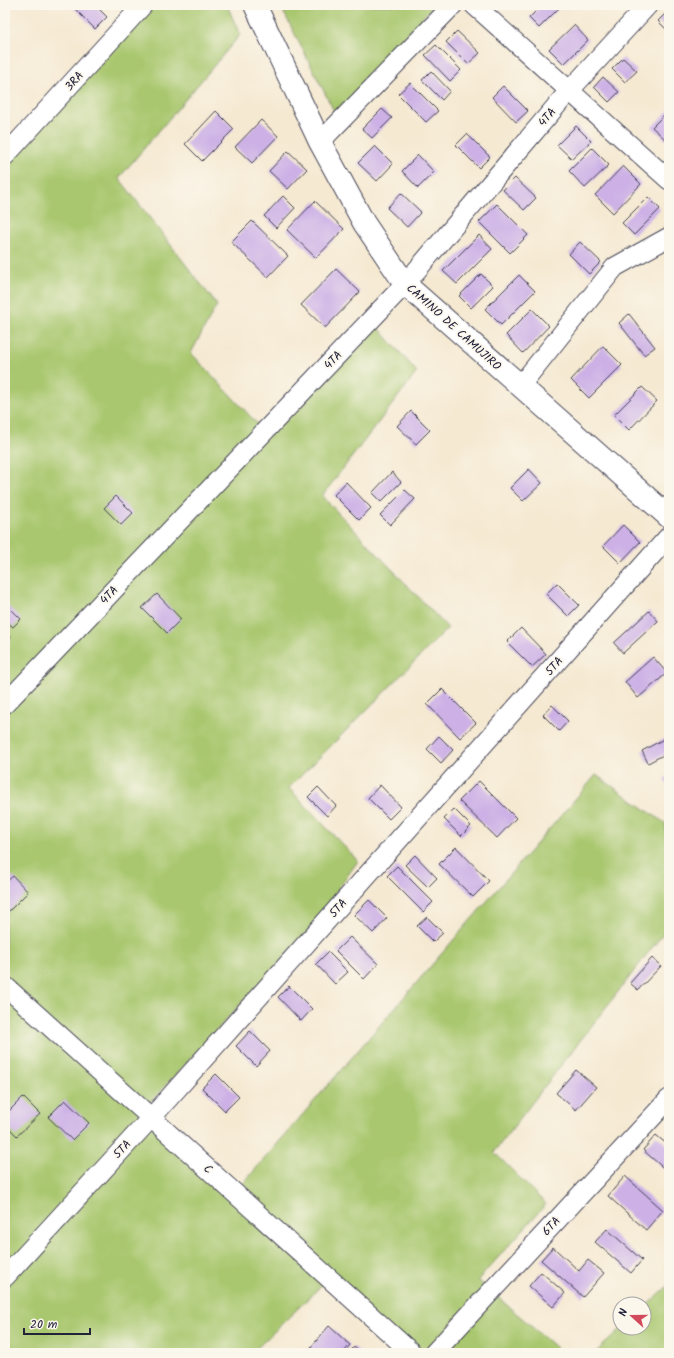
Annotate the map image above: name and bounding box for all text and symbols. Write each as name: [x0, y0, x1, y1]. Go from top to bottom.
street label: 3RA: [60, 67, 89, 96]
street label: 4TA: [534, 103, 561, 131]
street label: CAMINO DE CAMUJIRO: [402, 279, 506, 376]
street label: 4TA: [319, 346, 347, 374]
street label: 4TA: [95, 581, 123, 609]
street label: 5TA: [541, 652, 568, 680]
street label: 5TA: [325, 894, 352, 922]
street label: 5TA: [109, 1135, 136, 1163]
street label: C: [199, 1160, 217, 1179]
street label: 6TA: [537, 1212, 565, 1240]
north arrow: [612, 1296, 652, 1336]
text: N: [614, 1306, 633, 1319]
scale bar: [24, 1310, 90, 1336]
text: 20 m: [30, 1315, 58, 1334]

